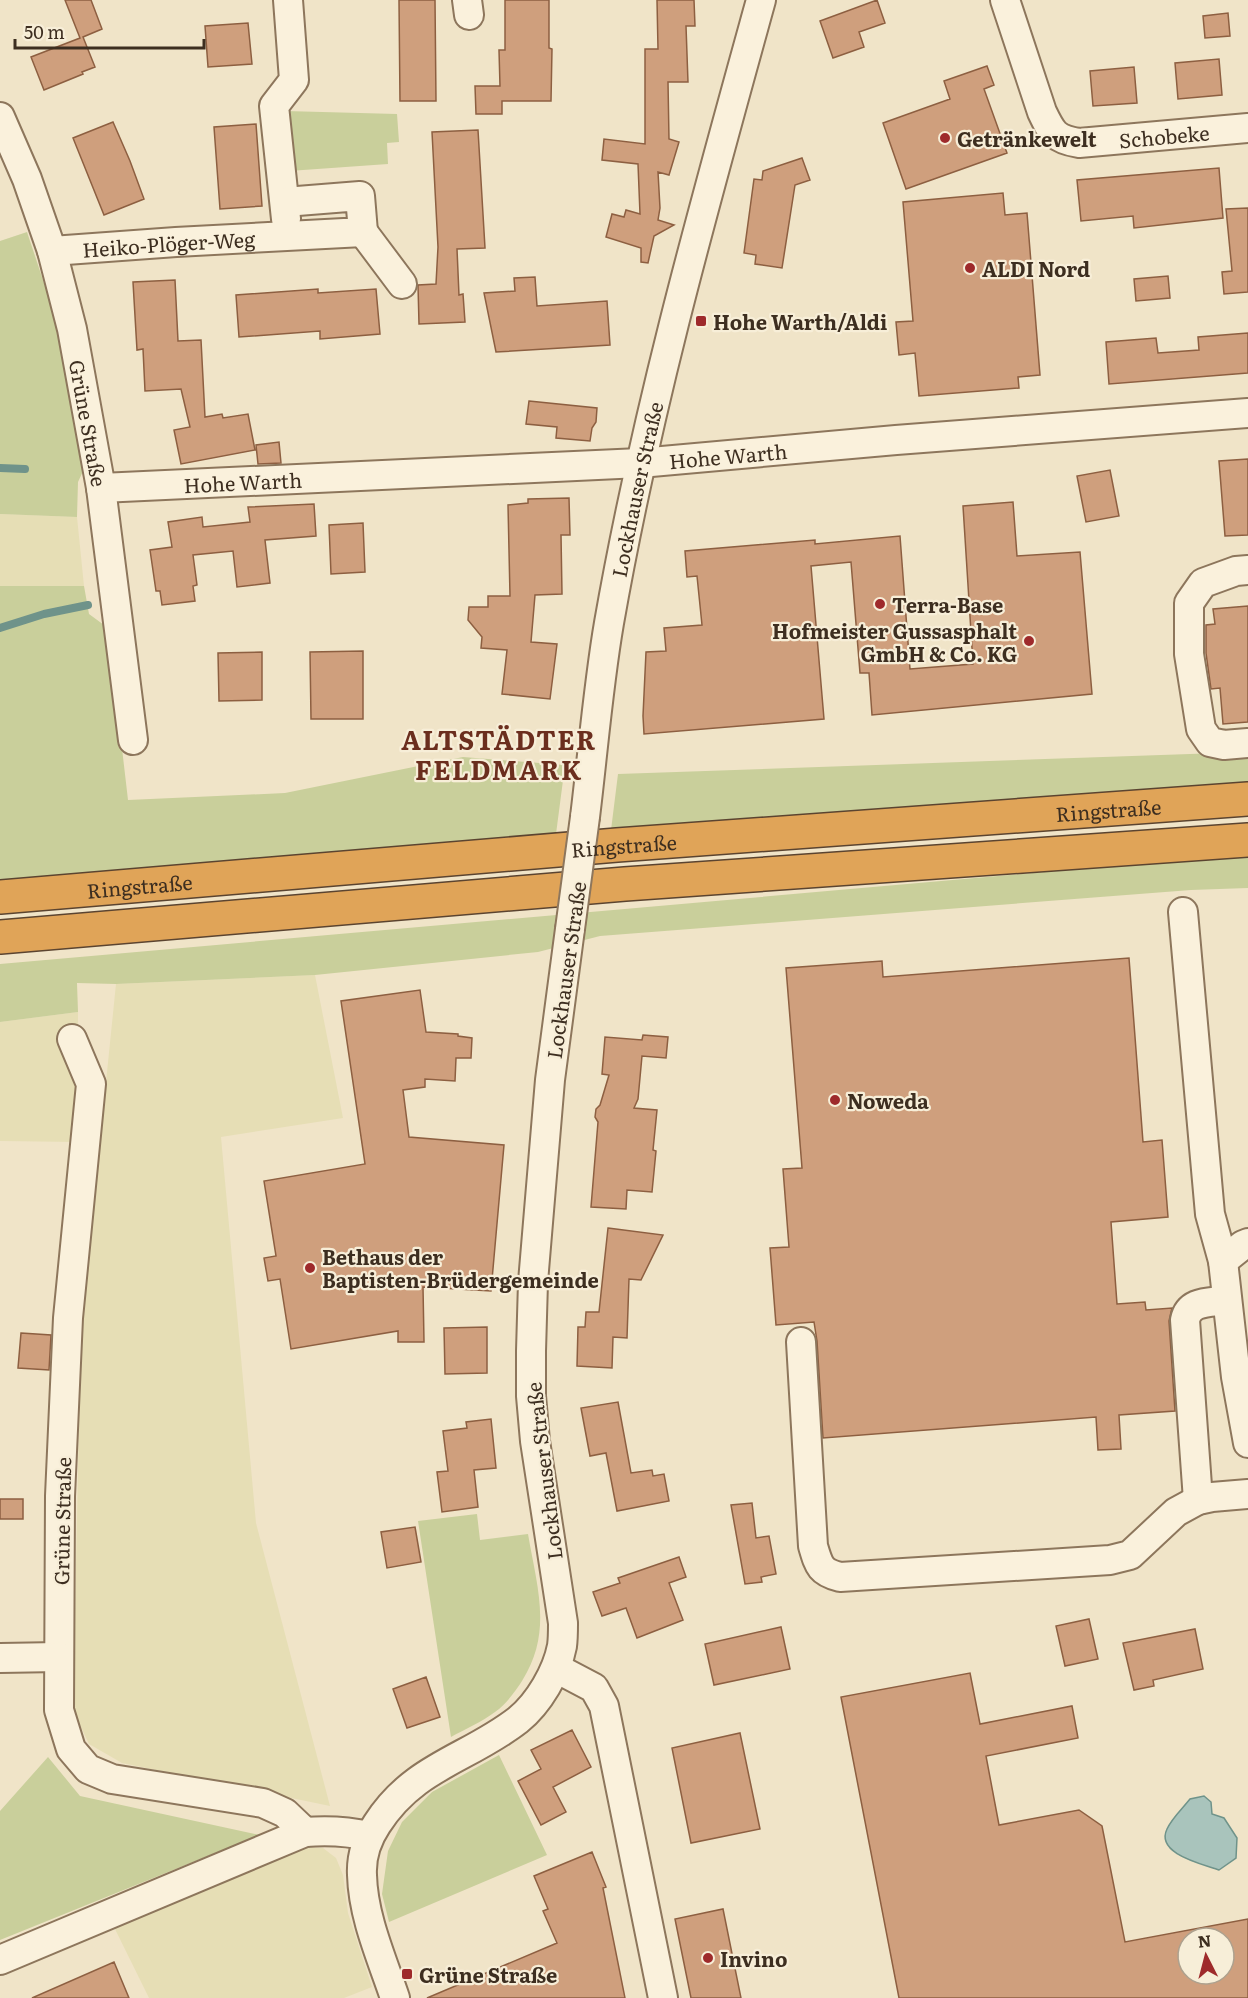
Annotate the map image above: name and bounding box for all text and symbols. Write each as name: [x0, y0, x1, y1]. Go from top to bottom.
scale bar: [15, 12, 204, 50]
text: 50 m: [24, 18, 65, 45]
street label: Schobeke: [1118, 116, 1211, 154]
place label: Getränkewelt: [957, 123, 1097, 153]
marker: Getränkewelt: [938, 131, 952, 145]
street label: Heiko-Plöger-Weg: [81, 223, 257, 264]
place label: ALDI Nord: [982, 253, 1090, 283]
marker: ALDI Nord: [963, 261, 977, 275]
place label: Hohe Warth/Aldi: [713, 306, 887, 336]
marker: Hohe Warth/Aldi: [694, 314, 708, 328]
street label: Grüne Straße: [63, 357, 115, 489]
street label: Lockhauser Straße: [603, 398, 670, 580]
street label: Hohe Warth: [668, 435, 788, 475]
street label: Hohe Warth: [183, 464, 303, 499]
place label: Terra-Base: [892, 589, 1003, 619]
marker: Terra-Base: [873, 597, 887, 611]
place label: Hofmeister Gussasphalt GmbH & Co. KG: [772, 615, 1017, 668]
marker: Hofmeister Gussasphalt GmbH & Co. KG: [1022, 634, 1036, 648]
district label: ALTSTÄDTER FELDMARK: [401, 719, 597, 788]
street label: Ringstraße: [1055, 790, 1162, 828]
street label: Ringstraße: [570, 826, 678, 864]
street label: Ringstraße: [85, 866, 194, 905]
street label: Lockhauser Straße: [538, 879, 592, 1061]
place label: Noweda: [847, 1085, 929, 1115]
marker: Noweda: [828, 1093, 842, 1107]
place label: Bethaus der Baptisten-Brüdergemeinde: [322, 1241, 599, 1294]
marker: Bethaus der Baptisten-Brüdergemeinde: [303, 1261, 317, 1275]
street label: Lockhauser Straße: [517, 1380, 569, 1562]
street label: Grüne Straße: [45, 1457, 77, 1585]
north arrow: [1176, 1926, 1236, 1986]
text: N: [1196, 1927, 1212, 1953]
place label: Invino: [720, 1943, 787, 1973]
marker: Invino: [701, 1951, 715, 1965]
place label: Grüne Straße: [419, 1959, 557, 1989]
marker: Grüne Straße: [400, 1967, 414, 1981]

